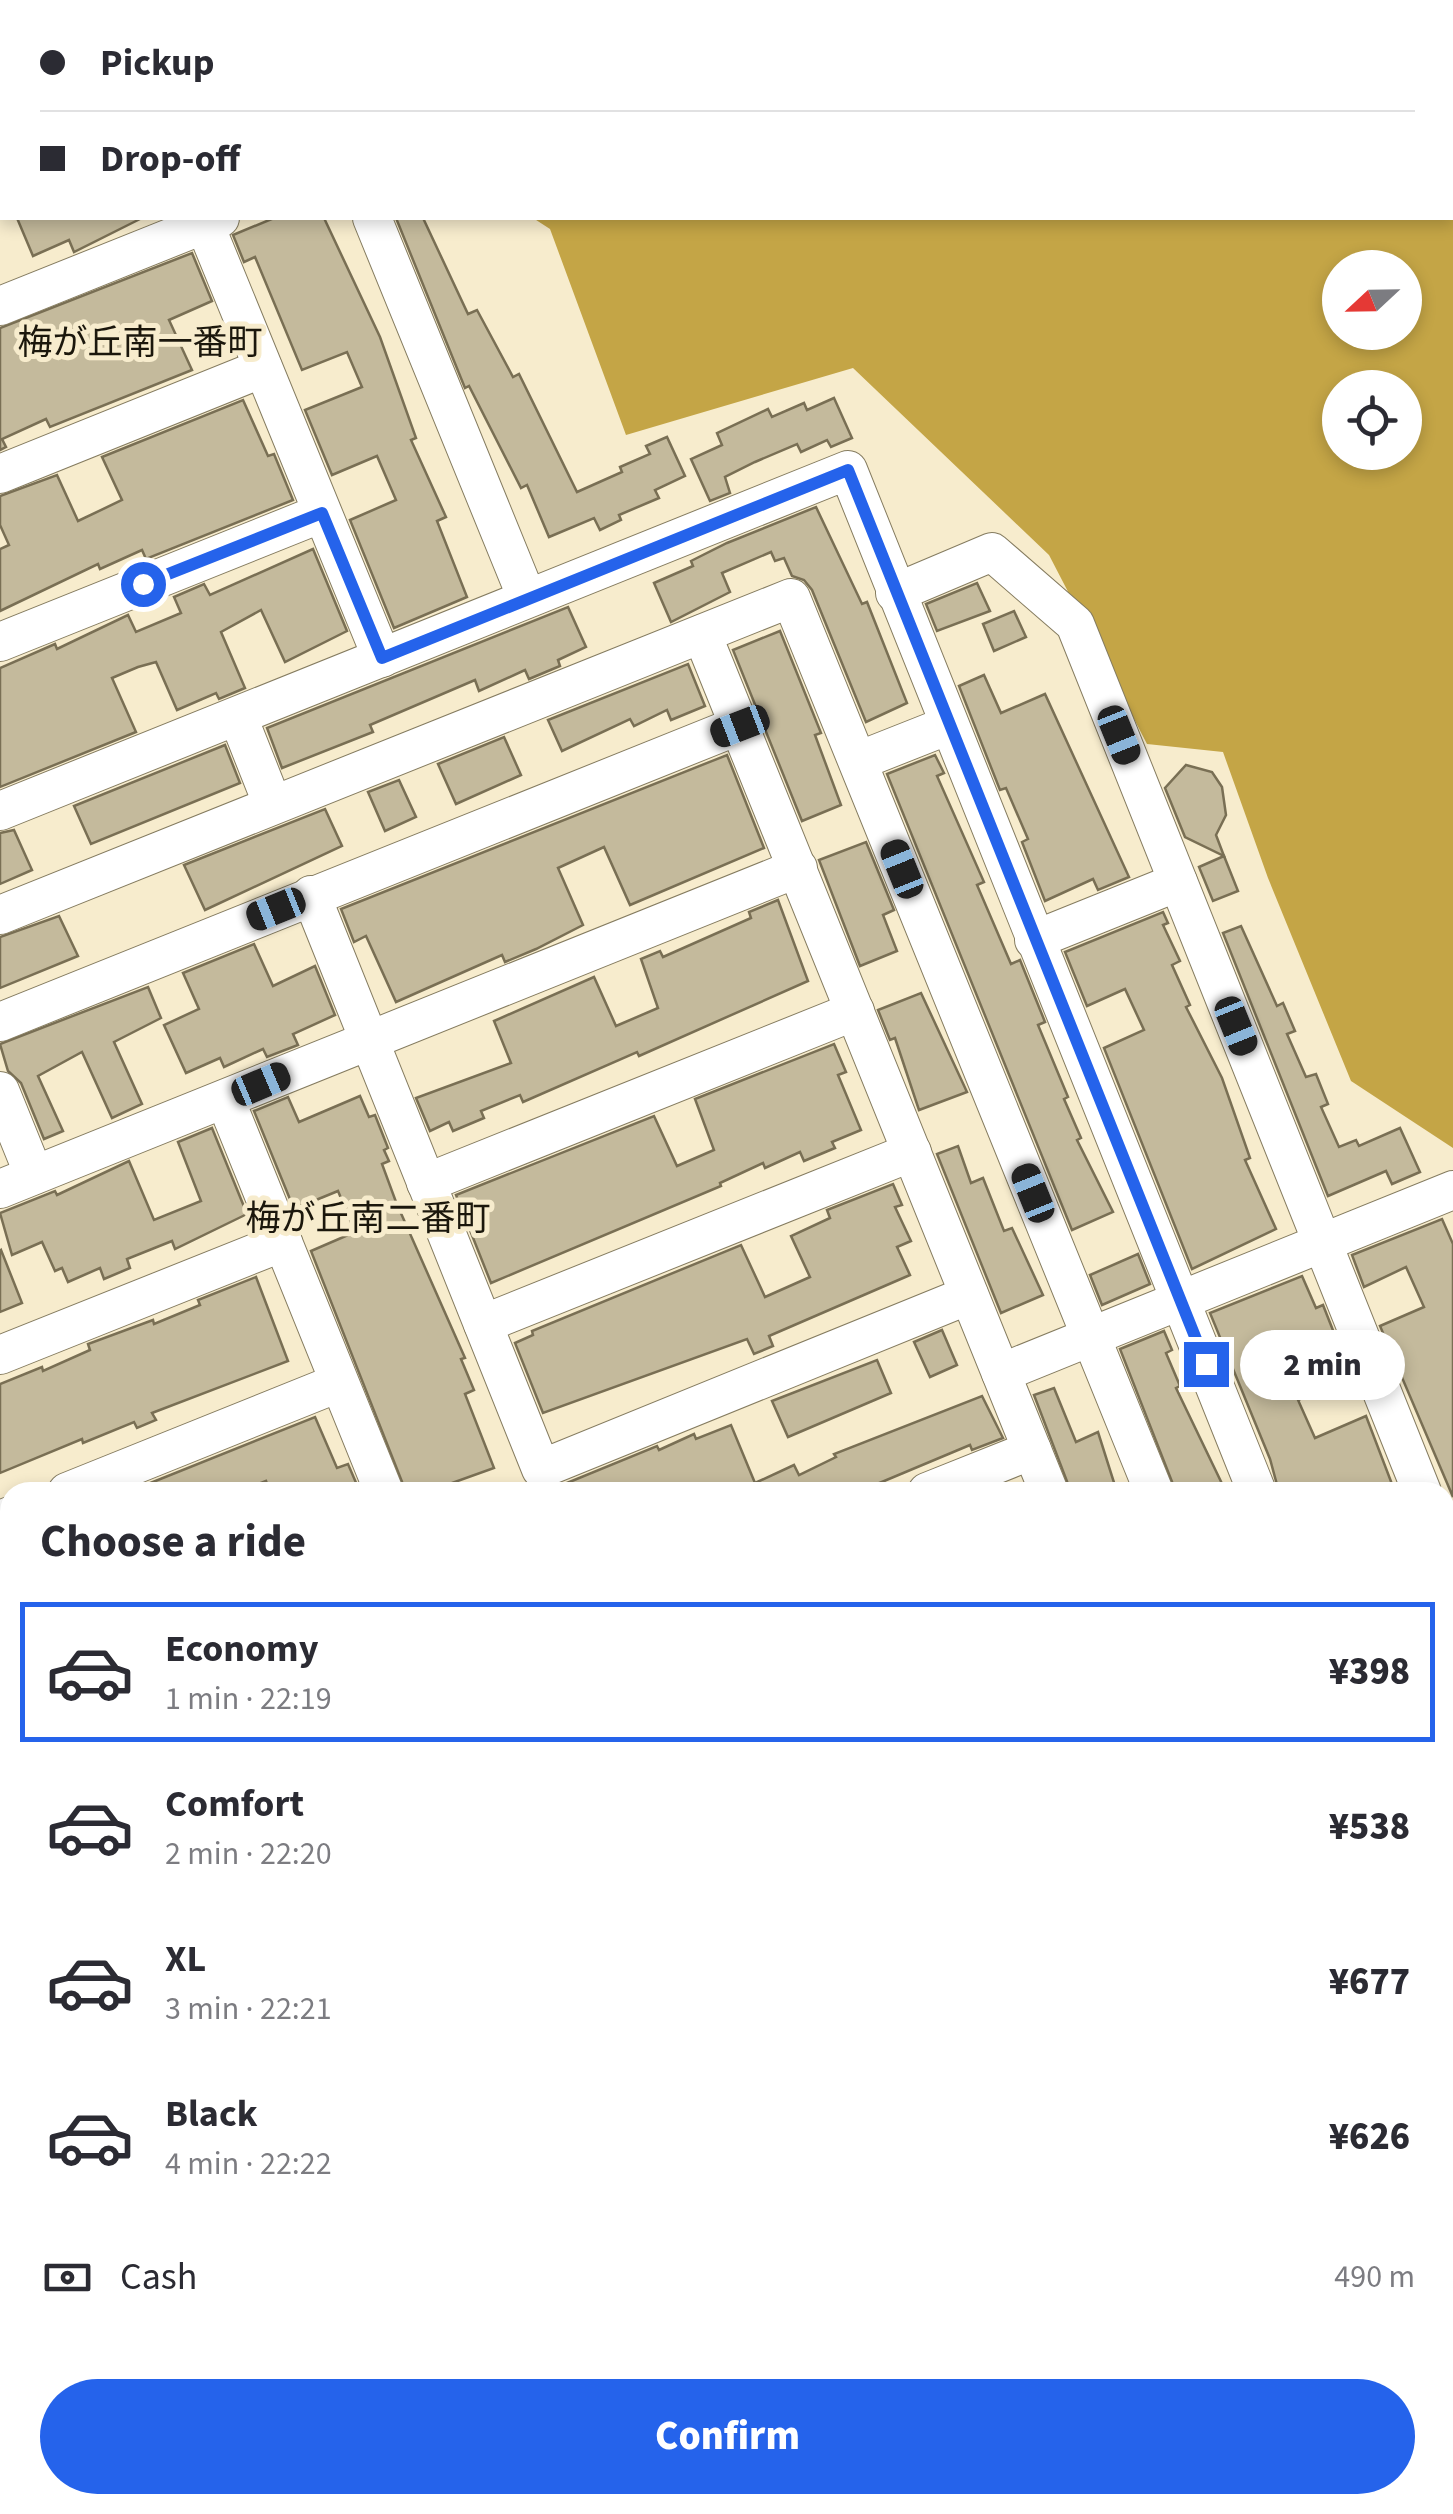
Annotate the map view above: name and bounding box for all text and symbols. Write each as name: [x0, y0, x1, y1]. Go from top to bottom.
text: Pickup: [100, 36, 214, 90]
text: Drop-off: [100, 132, 240, 186]
north arrow: [1322, 250, 1422, 350]
map controls: [1322, 250, 1422, 470]
district label: 梅が丘南一番町: [17, 318, 263, 368]
button: locate: [1322, 370, 1422, 470]
route start: [121, 562, 166, 607]
car: [707, 701, 773, 751]
car: [1094, 702, 1144, 768]
car: [877, 836, 927, 902]
car: [243, 884, 309, 934]
car: [1211, 993, 1261, 1059]
car: [228, 1058, 294, 1110]
car: [1008, 1160, 1058, 1226]
district label: 梅が丘南二番町: [245, 1194, 491, 1244]
callout: 2 min: [1241, 1329, 1406, 1399]
route end: [1184, 1342, 1229, 1387]
text: 2 min: [1283, 1342, 1362, 1388]
text: Choose a ride: [40, 1510, 306, 1574]
text: Economy: [165, 1622, 318, 1676]
icon: car: [45, 1627, 135, 1717]
text: ¥398: [1329, 1645, 1410, 1699]
text: 1 min · 22:19: [165, 1676, 332, 1722]
text: Comfort: [165, 1777, 304, 1831]
icon: car: [45, 1782, 135, 1872]
text: ¥538: [1329, 1800, 1410, 1854]
text: 2 min · 22:20: [165, 1831, 332, 1877]
text: XL: [165, 1932, 206, 1986]
icon: car: [45, 1937, 135, 2027]
text: ¥677: [1329, 1955, 1410, 2009]
text: 3 min · 22:21: [165, 1986, 332, 2032]
text: Black: [165, 2087, 258, 2141]
icon: car: [45, 2092, 135, 2182]
text: ¥626: [1329, 2110, 1410, 2164]
text: 4 min · 22:22: [165, 2141, 332, 2187]
icon: cash: [40, 2250, 95, 2305]
text: Cash: [120, 2250, 197, 2304]
text: 490 m: [1334, 2254, 1415, 2300]
button: Confirm: [40, 2379, 1415, 2494]

